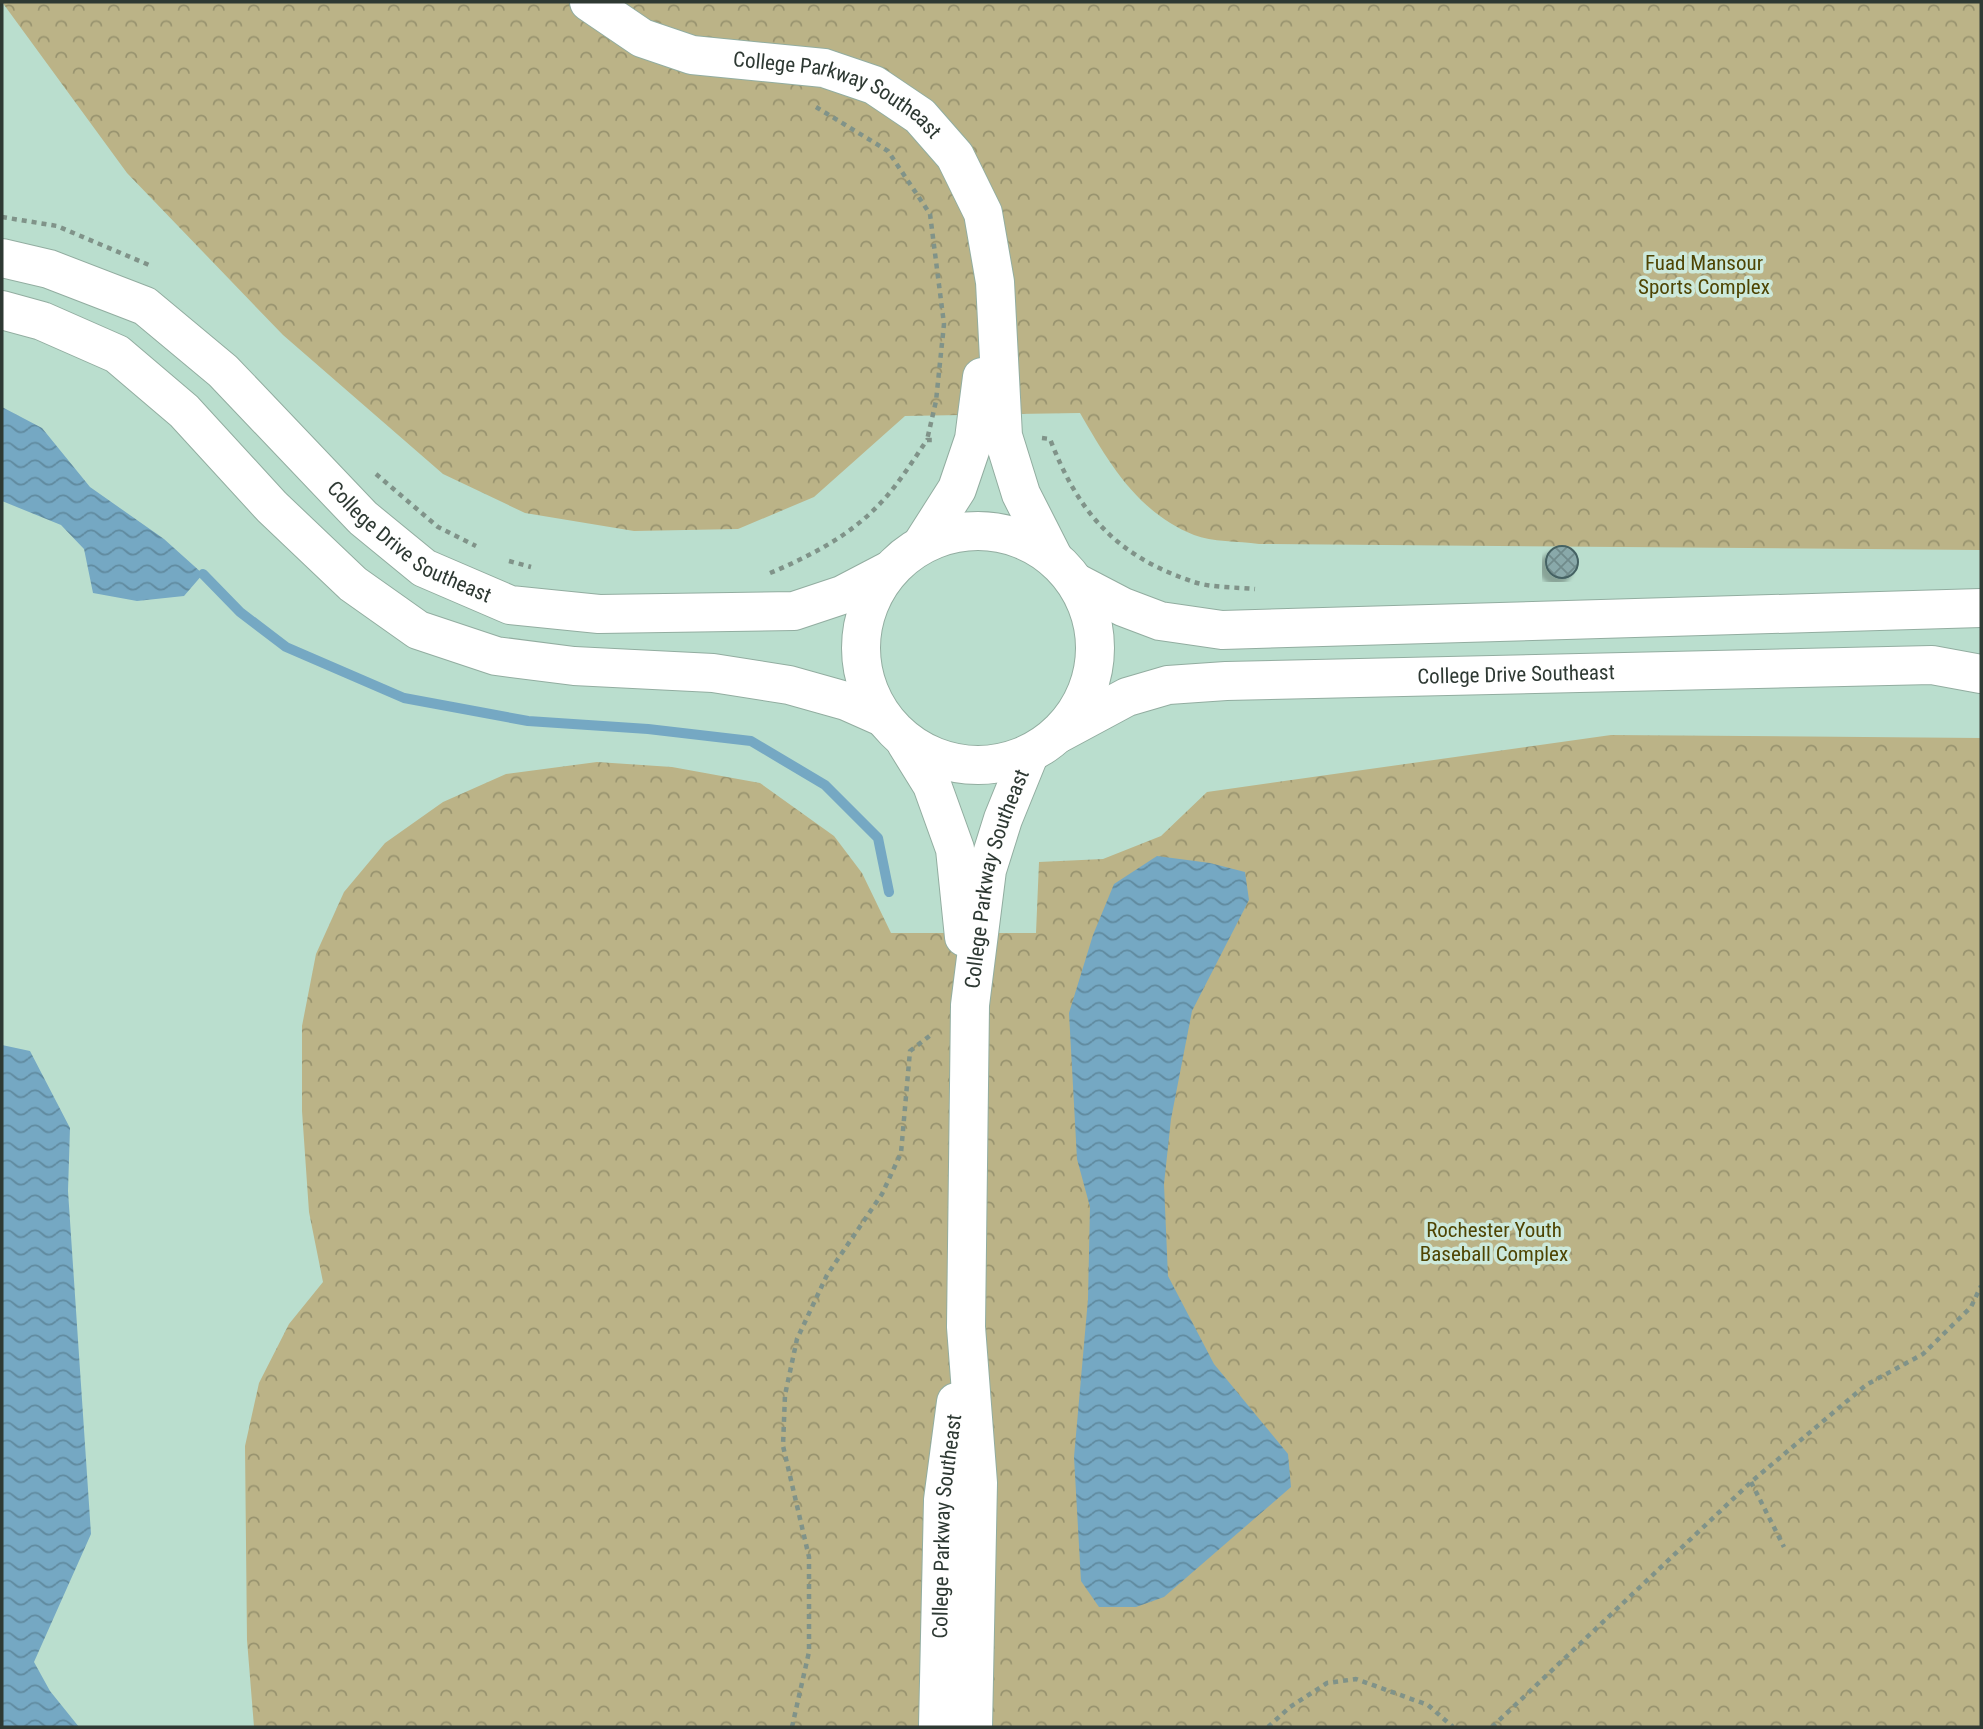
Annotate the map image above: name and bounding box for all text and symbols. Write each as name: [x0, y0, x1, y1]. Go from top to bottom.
street label: College Parkway Southeast: [732, 47, 946, 143]
park label: Fuad Mansour Sports Complex: [1638, 251, 1770, 299]
street label: College Drive Southeast: [322, 476, 495, 608]
street label: College Drive Southeast: [1417, 660, 1615, 689]
street label: College Parkway Southeast: [960, 766, 1034, 990]
park label: Rochester Youth Baseball Complex: [1420, 1218, 1568, 1266]
street label: College Parkway Southeast: [928, 1413, 966, 1639]

